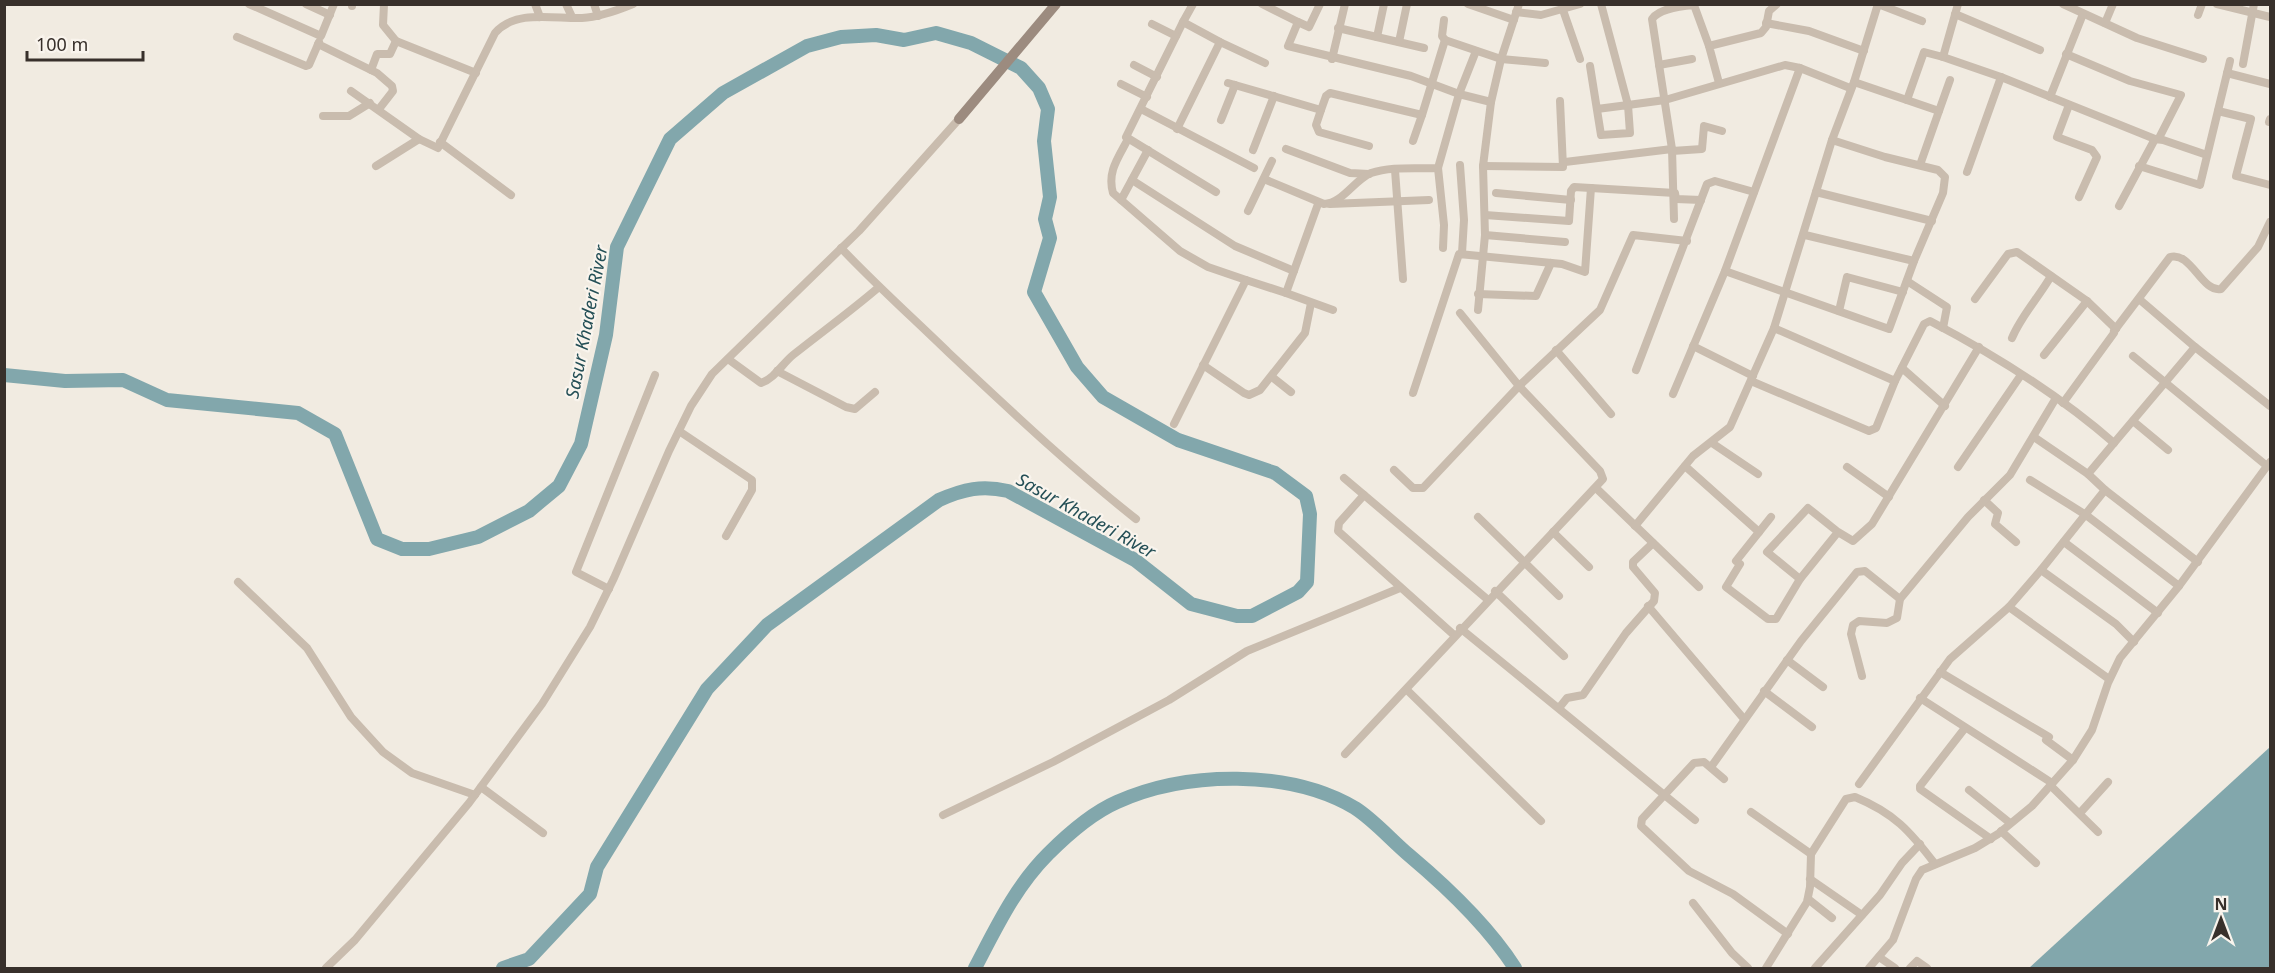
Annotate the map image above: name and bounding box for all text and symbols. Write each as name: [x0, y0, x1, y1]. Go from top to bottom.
scale bar: [27, 24, 142, 62]
text: 100 m: [36, 32, 88, 56]
water label: Sasur Khaderi River: [559, 242, 613, 400]
water label: Sasur Khaderi River: [1013, 467, 1161, 564]
north arrow: [2191, 889, 2251, 949]
text: N: [2214, 893, 2228, 915]

